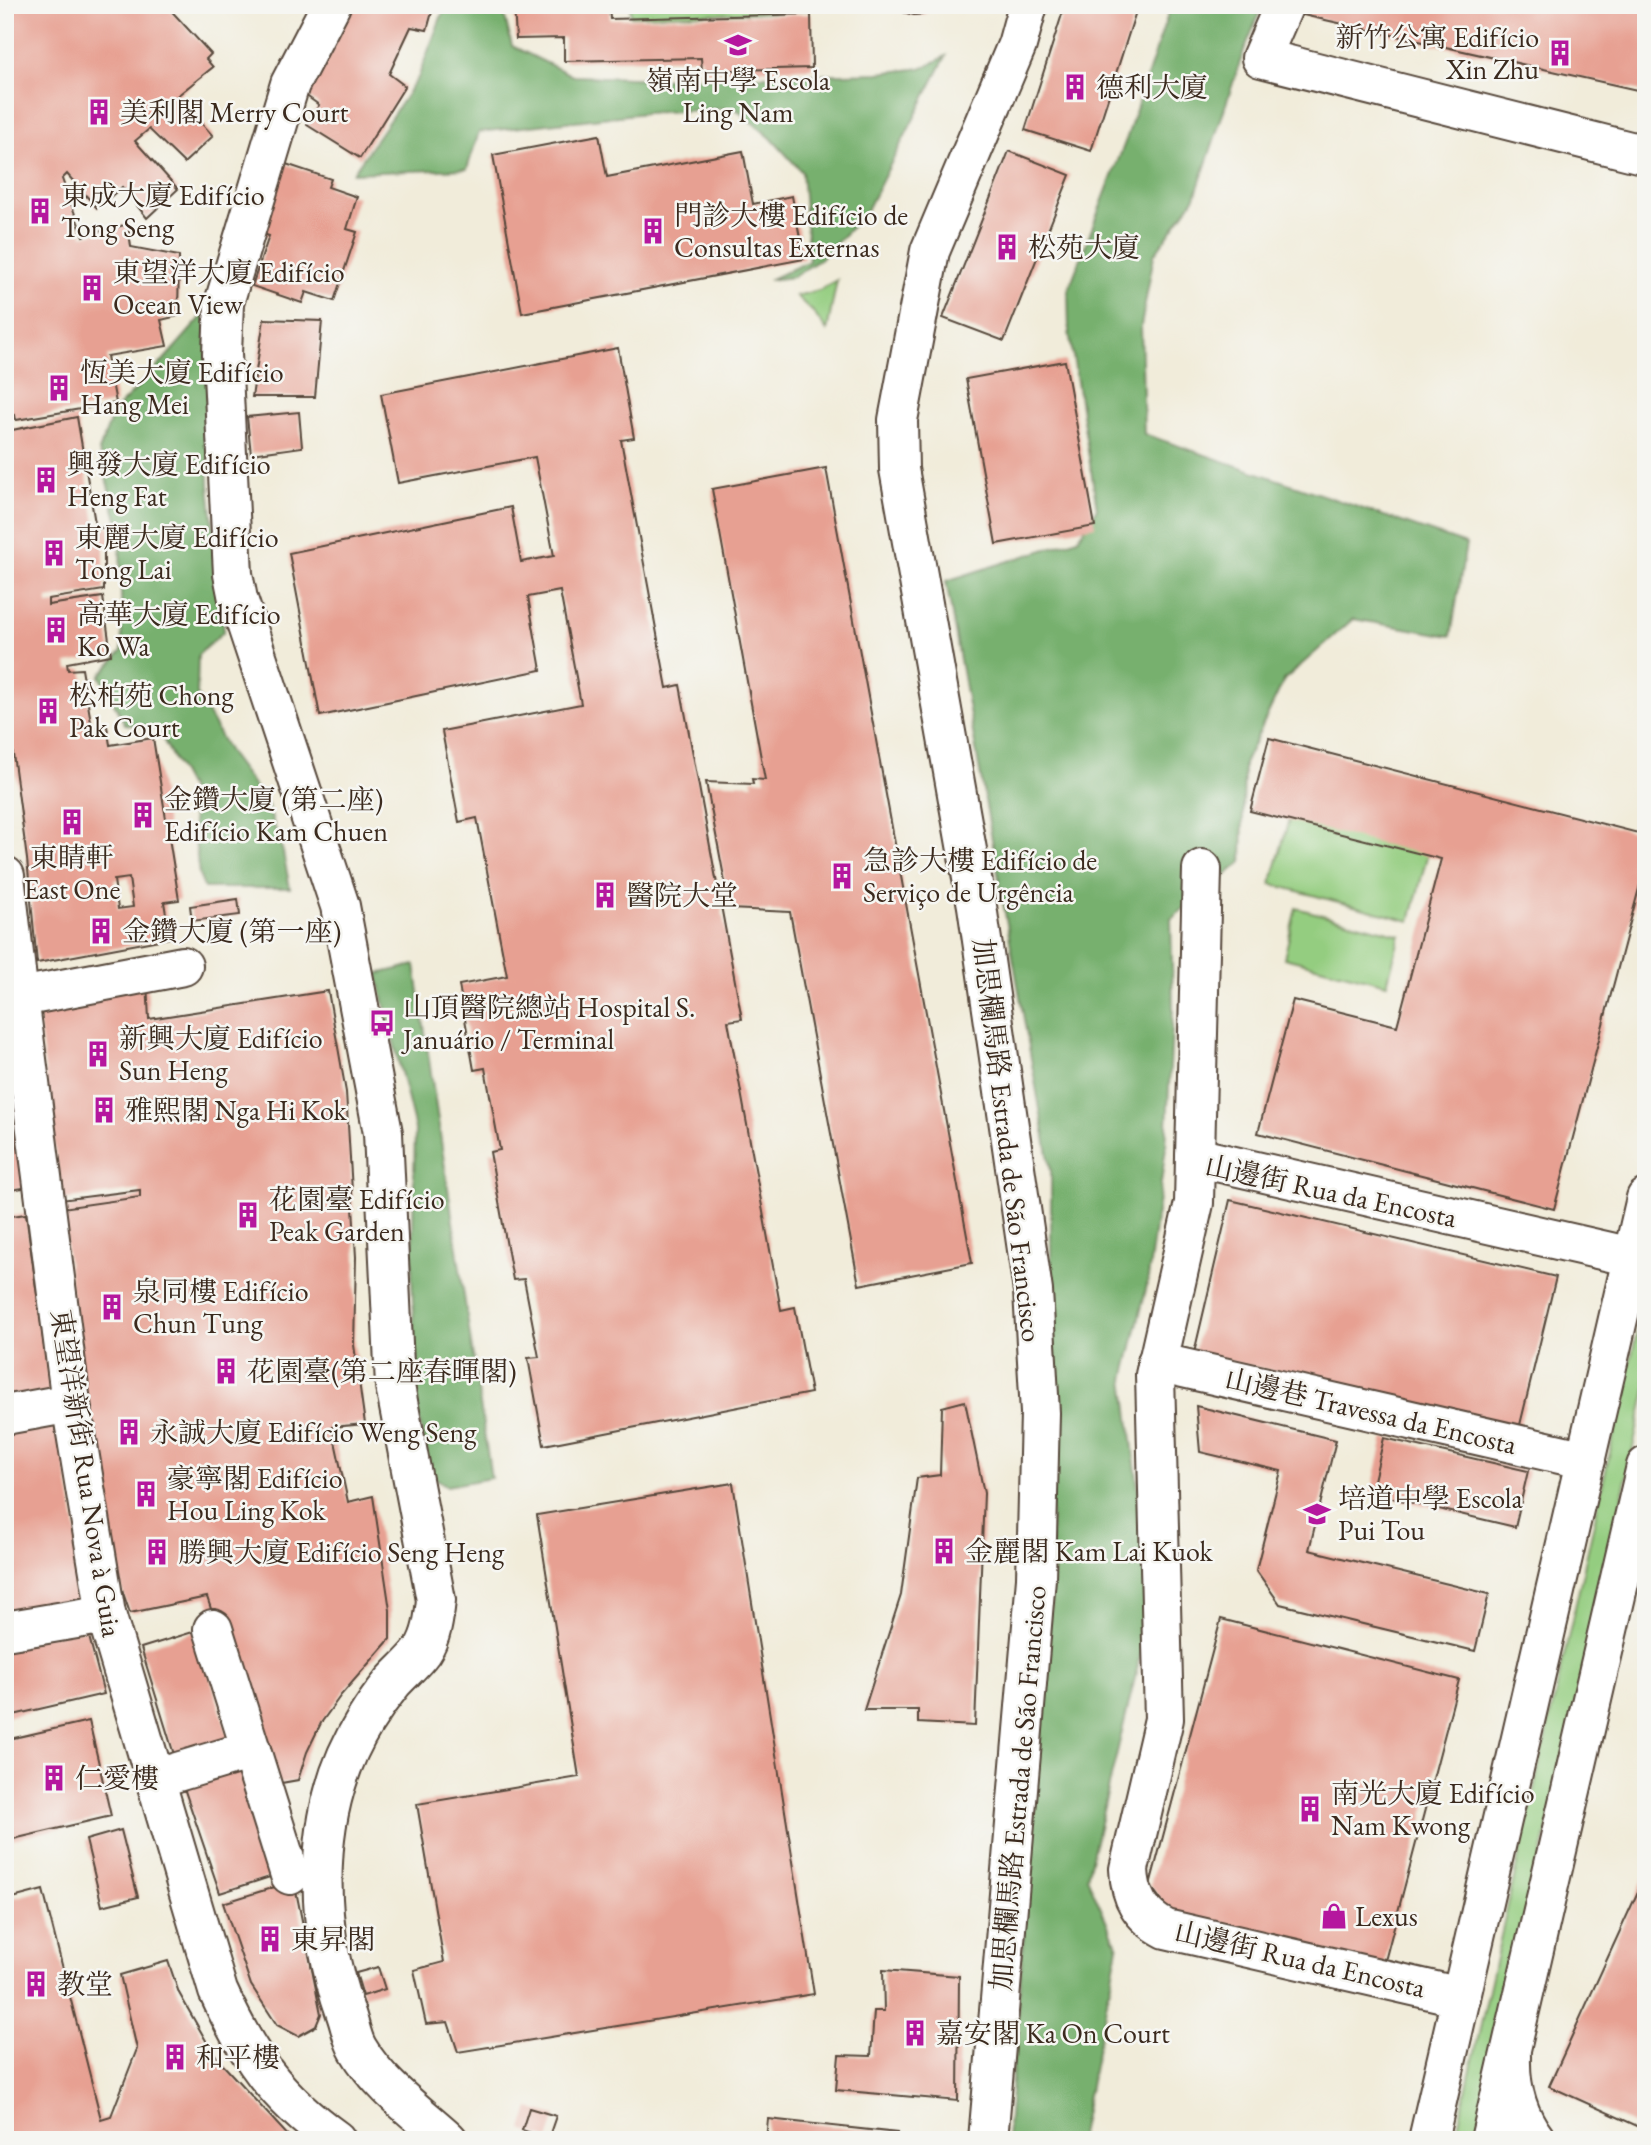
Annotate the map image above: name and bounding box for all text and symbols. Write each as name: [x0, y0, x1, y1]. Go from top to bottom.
place label: 新竹公寓 Edifício Xin Zhu: [1335, 19, 1539, 87]
school or university icon: 嶺南中學 Escola Ling Nam: [723, 30, 753, 60]
building icon: 新竹公寓 Edifício Xin Zhu: [1545, 38, 1575, 68]
place label: 嶺南中學 Escola Ling Nam: [646, 62, 831, 130]
place label: 德利大廈: [1096, 69, 1208, 105]
building icon: 德利大廈: [1060, 72, 1090, 102]
place label: 美利閣 Merry Court: [120, 94, 349, 130]
building icon: 美利閣 Merry Court: [84, 97, 114, 127]
place label: 東成大廈 Edifício Tong Seng: [61, 177, 265, 245]
building icon: 東成大廈 Edifício Tong Seng: [25, 196, 55, 226]
place label: 門診大樓 Edifício de Consultas Externas: [674, 197, 908, 265]
building icon: 門診大樓 Edifício de Consultas Externas: [638, 216, 668, 246]
place label: 松苑大廈: [1028, 229, 1140, 265]
building icon: 松苑大廈: [992, 232, 1022, 262]
place label: 東望洋大廈 Edifício Ocean View: [113, 254, 345, 322]
building icon: 東望洋大廈 Edifício Ocean View: [77, 273, 107, 303]
place label: 恆美大廈 Edifício Hang Mei: [80, 354, 284, 422]
building icon: 恆美大廈 Edifício Hang Mei: [44, 373, 74, 403]
place label: 興發大廈 Edifício Heng Fat: [67, 446, 271, 514]
building icon: 興發大廈 Edifício Heng Fat: [31, 465, 61, 495]
place label: 東麗大廈 Edifício Tong Lai: [75, 519, 279, 587]
building icon: 東麗大廈 Edifício Tong Lai: [39, 538, 69, 568]
place label: 高華大廈 Edifício Ko Wa: [77, 596, 281, 664]
building icon: 高華大廈 Edifício Ko Wa: [41, 615, 71, 645]
place label: 松柏苑 Chong Pak Court: [69, 677, 235, 745]
building icon: 松柏苑 Chong Pak Court: [33, 696, 63, 726]
place label: 金鑽大廈 (第二座) Edifício Kam Chuen: [164, 781, 388, 849]
building icon: 金鑽大廈 (第二座) Edifício Kam Chuen: [128, 800, 158, 830]
building icon: 東睛軒 East One: [57, 807, 87, 837]
place label: 東睛軒 East One: [24, 839, 120, 907]
place label: 急診大樓 Edifício de Serviço de Urgência: [863, 842, 1097, 910]
building icon: 急診大樓 Edifício de Serviço de Urgência: [827, 861, 857, 891]
place label: 醫院大堂: [626, 877, 738, 913]
building icon: 醫院大堂: [590, 880, 620, 910]
place label: 金鑽大廈 (第一座): [122, 913, 341, 949]
building icon: 金鑽大廈 (第一座): [86, 916, 116, 946]
street label: 加思欄馬路 Estrada de São Francisco: [965, 936, 1051, 1344]
place label: 山頂醫院總站 Hospital S. Januário / Terminal: [401, 989, 695, 1057]
bus stop icon: 山頂醫院總站 Hospital S. Januário / Terminal: [367, 1008, 397, 1038]
place label: 新興大廈 Edifício Sun Heng: [119, 1020, 323, 1088]
building icon: 新興大廈 Edifício Sun Heng: [83, 1039, 113, 1069]
place label: 雅熙閣 Nga Hi Kok: [125, 1092, 347, 1128]
building icon: 雅熙閣 Nga Hi Kok: [89, 1095, 119, 1125]
street label: 山邊街 Rua da Encosta: [1202, 1147, 1461, 1235]
place label: 花園臺 Edifício Peak Garden: [269, 1181, 445, 1249]
building icon: 花園臺 Edifício Peak Garden: [233, 1200, 263, 1230]
place label: 泉同樓 Edifício Chun Tung: [133, 1273, 309, 1341]
building icon: 泉同樓 Edifício Chun Tung: [97, 1292, 127, 1322]
street label: 東望洋新街 Rua Nova à Guia: [43, 1307, 131, 1640]
place label: 花園臺(第二座春暉閣): [247, 1353, 517, 1389]
building icon: 花園臺(第二座春暉閣): [211, 1356, 241, 1386]
street label: 山邊巷 Travessa da Encosta: [1222, 1360, 1521, 1462]
place label: 永誠大廈 Edifício Weng Seng: [150, 1414, 477, 1450]
building icon: 永誠大廈 Edifício Weng Seng: [114, 1417, 144, 1447]
place label: 豪寧閣 Edifício Hou Ling Kok: [167, 1460, 343, 1528]
building icon: 豪寧閣 Edifício Hou Ling Kok: [131, 1479, 161, 1509]
place label: 培道中學 Escola Pui Tou: [1338, 1480, 1523, 1548]
school or university icon: 培道中學 Escola Pui Tou: [1302, 1499, 1332, 1529]
place label: 金麗閣 Kam Lai Kuok: [965, 1533, 1213, 1569]
place label: 勝興大廈 Edifício Seng Heng: [178, 1534, 505, 1570]
building icon: 金麗閣 Kam Lai Kuok: [929, 1536, 959, 1566]
building icon: 勝興大廈 Edifício Seng Heng: [142, 1537, 172, 1567]
street label: 加思欄馬路 Estrada de São Francisco: [982, 1584, 1054, 1992]
place label: 仁愛樓: [75, 1760, 159, 1796]
building icon: 仁愛樓: [39, 1763, 69, 1793]
place label: 南光大廈 Edifício Nam Kwong: [1331, 1775, 1535, 1843]
building icon: 南光大廈 Edifício Nam Kwong: [1295, 1794, 1325, 1824]
place label: Lexus: [1355, 1898, 1418, 1934]
shop icon: Lexus: [1319, 1901, 1349, 1931]
street label: 山邊街 Rua da Encosta: [1171, 1913, 1430, 2006]
place label: 東昇閣: [291, 1921, 375, 1957]
building icon: 東昇閣: [255, 1924, 285, 1954]
place label: 教堂: [57, 1966, 113, 2002]
building icon: 教堂: [21, 1969, 51, 1999]
place label: 嘉安閣 Ka On Court: [936, 2015, 1170, 2051]
building icon: 嘉安閣 Ka On Court: [900, 2018, 930, 2048]
place label: 和平樓: [196, 2039, 280, 2075]
building icon: 和平樓: [160, 2042, 190, 2072]

